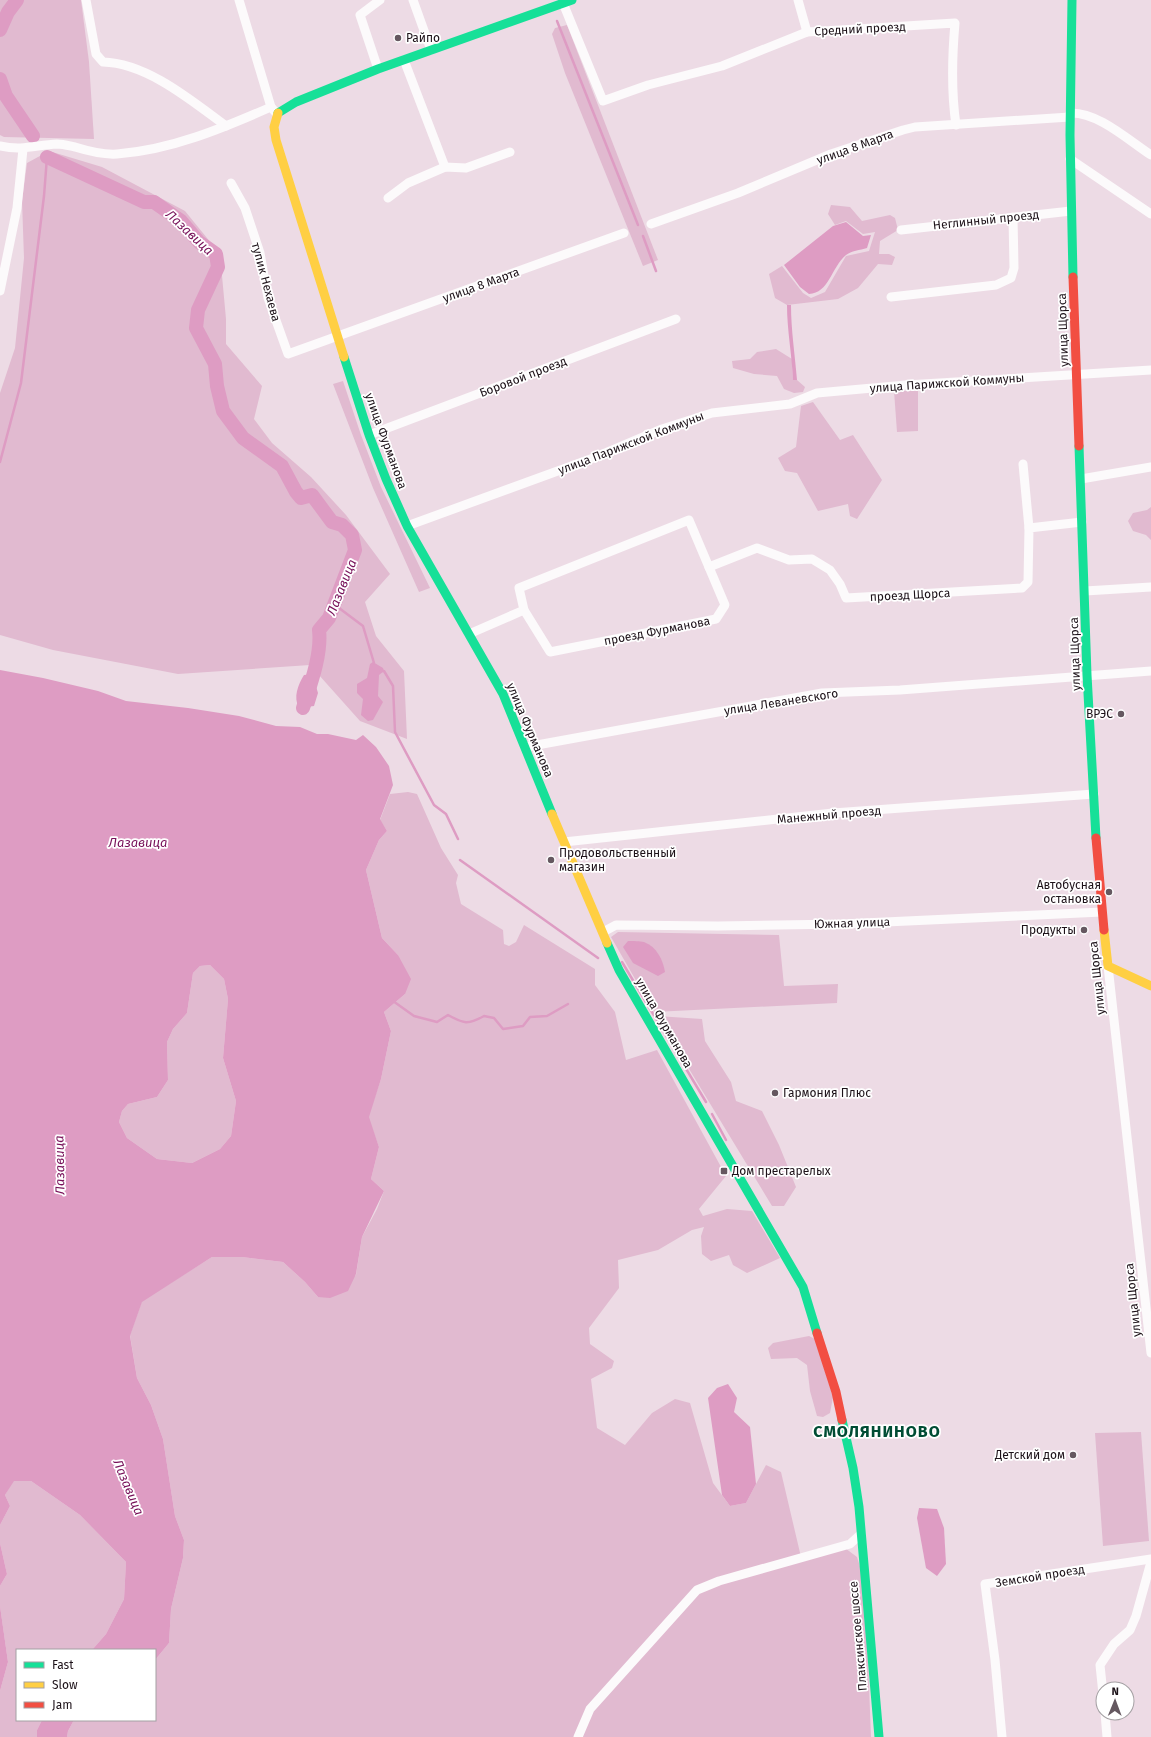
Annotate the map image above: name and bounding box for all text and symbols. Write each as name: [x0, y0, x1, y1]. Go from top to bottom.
street label: Средний проезд: [814, 20, 906, 38]
place label: Райпо: [406, 31, 440, 45]
marker: Райпо: [393, 33, 403, 43]
street label: улица 8 Марта: [815, 127, 895, 167]
water label: Лазавица: [162, 206, 216, 258]
street label: Неглинный проезд: [932, 207, 1040, 233]
street label: тупик Нехаева: [249, 241, 283, 323]
street label: улица 8 Марта: [441, 265, 521, 305]
street label: улица Щорса: [1055, 293, 1071, 367]
street label: Боровой проезд: [477, 354, 569, 400]
street label: улица Парижской Коммуны: [869, 371, 1025, 395]
street label: улица Фурманова: [362, 391, 410, 491]
street label: улица Парижской Коммуны: [556, 409, 706, 477]
water label: Лазавица: [323, 557, 359, 618]
street label: проезд Щорса: [869, 586, 951, 604]
street label: проезд Фурманова: [603, 614, 711, 648]
street label: улица Щорса: [1067, 617, 1083, 691]
street label: улица Фурманова: [504, 681, 556, 779]
street label: улица Леваневского: [723, 686, 839, 718]
place label: ВРЭС: [1086, 707, 1113, 721]
marker: ВРЭС: [1116, 709, 1126, 719]
street label: Манежный проезд: [776, 803, 882, 827]
water label: Лазавица: [108, 835, 167, 850]
place label: Продовольственный магазин: [559, 846, 676, 874]
marker: Продовольственный магазин: [546, 855, 556, 865]
place label: Автобусная остановка: [1037, 878, 1101, 906]
marker: Автобусная остановка: [1104, 887, 1114, 897]
street label: Южная улица: [814, 915, 890, 931]
place label: Продукты: [1021, 923, 1076, 937]
marker: Продукты: [1079, 925, 1089, 935]
street label: улица Щорса: [1086, 940, 1108, 1016]
street label: улица Фурманова: [633, 976, 695, 1070]
place label: Гармония Плюс: [783, 1086, 871, 1100]
marker: Гармония Плюс: [770, 1088, 780, 1098]
water label: Лазавица: [51, 1135, 68, 1196]
place label: Дом престарелых: [731, 1164, 831, 1178]
marker: Дом престарелых: [719, 1166, 729, 1176]
street label: улица Щорса: [1122, 1262, 1144, 1338]
district label: СМОЛЯНИНОВО: [813, 1422, 941, 1441]
place label: Детский дом: [994, 1448, 1065, 1462]
marker: Детский дом: [1068, 1450, 1078, 1460]
water label: Лазавица: [110, 1456, 147, 1517]
street label: Земской проезд: [994, 1562, 1086, 1590]
street label: Плаксинское шоссе: [846, 1580, 870, 1692]
legend: [16, 1649, 156, 1721]
text: Fast: [52, 1658, 74, 1672]
text: Slow: [52, 1678, 78, 1692]
north arrow: [1095, 1681, 1135, 1721]
text: N: [1111, 1685, 1119, 1698]
text: Jam: [52, 1698, 72, 1712]

